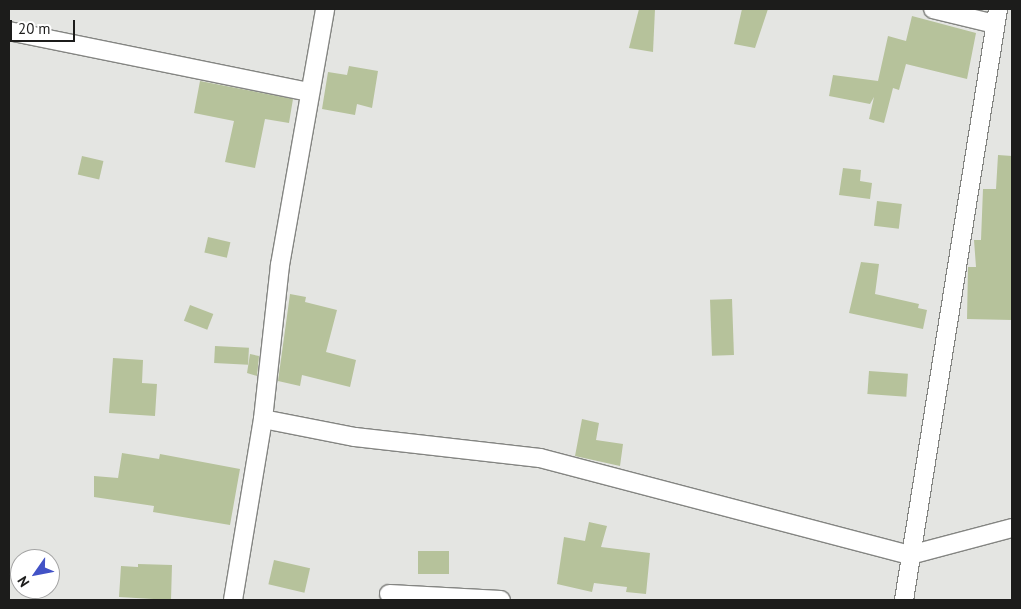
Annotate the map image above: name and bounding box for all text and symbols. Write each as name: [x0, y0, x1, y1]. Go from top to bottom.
scale bar: [12, 10, 78, 42]
text: 20 m: [18, 19, 51, 38]
north arrow: [10, 549, 60, 599]
text: N: [13, 573, 33, 590]

